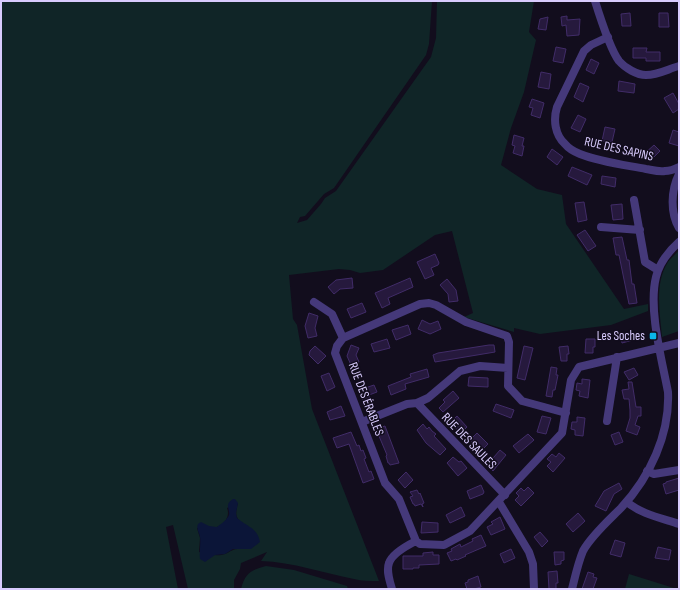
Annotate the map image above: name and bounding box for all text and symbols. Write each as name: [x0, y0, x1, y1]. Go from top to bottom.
street label: RUE DES SAPINS: [583, 133, 656, 165]
place label: Les Soches: [597, 328, 645, 344]
marker: Les Soches: [648, 331, 658, 341]
street label: RUE DES ÉRABLES: [345, 360, 388, 438]
street label: RUE DES SAULES: [438, 409, 500, 473]

